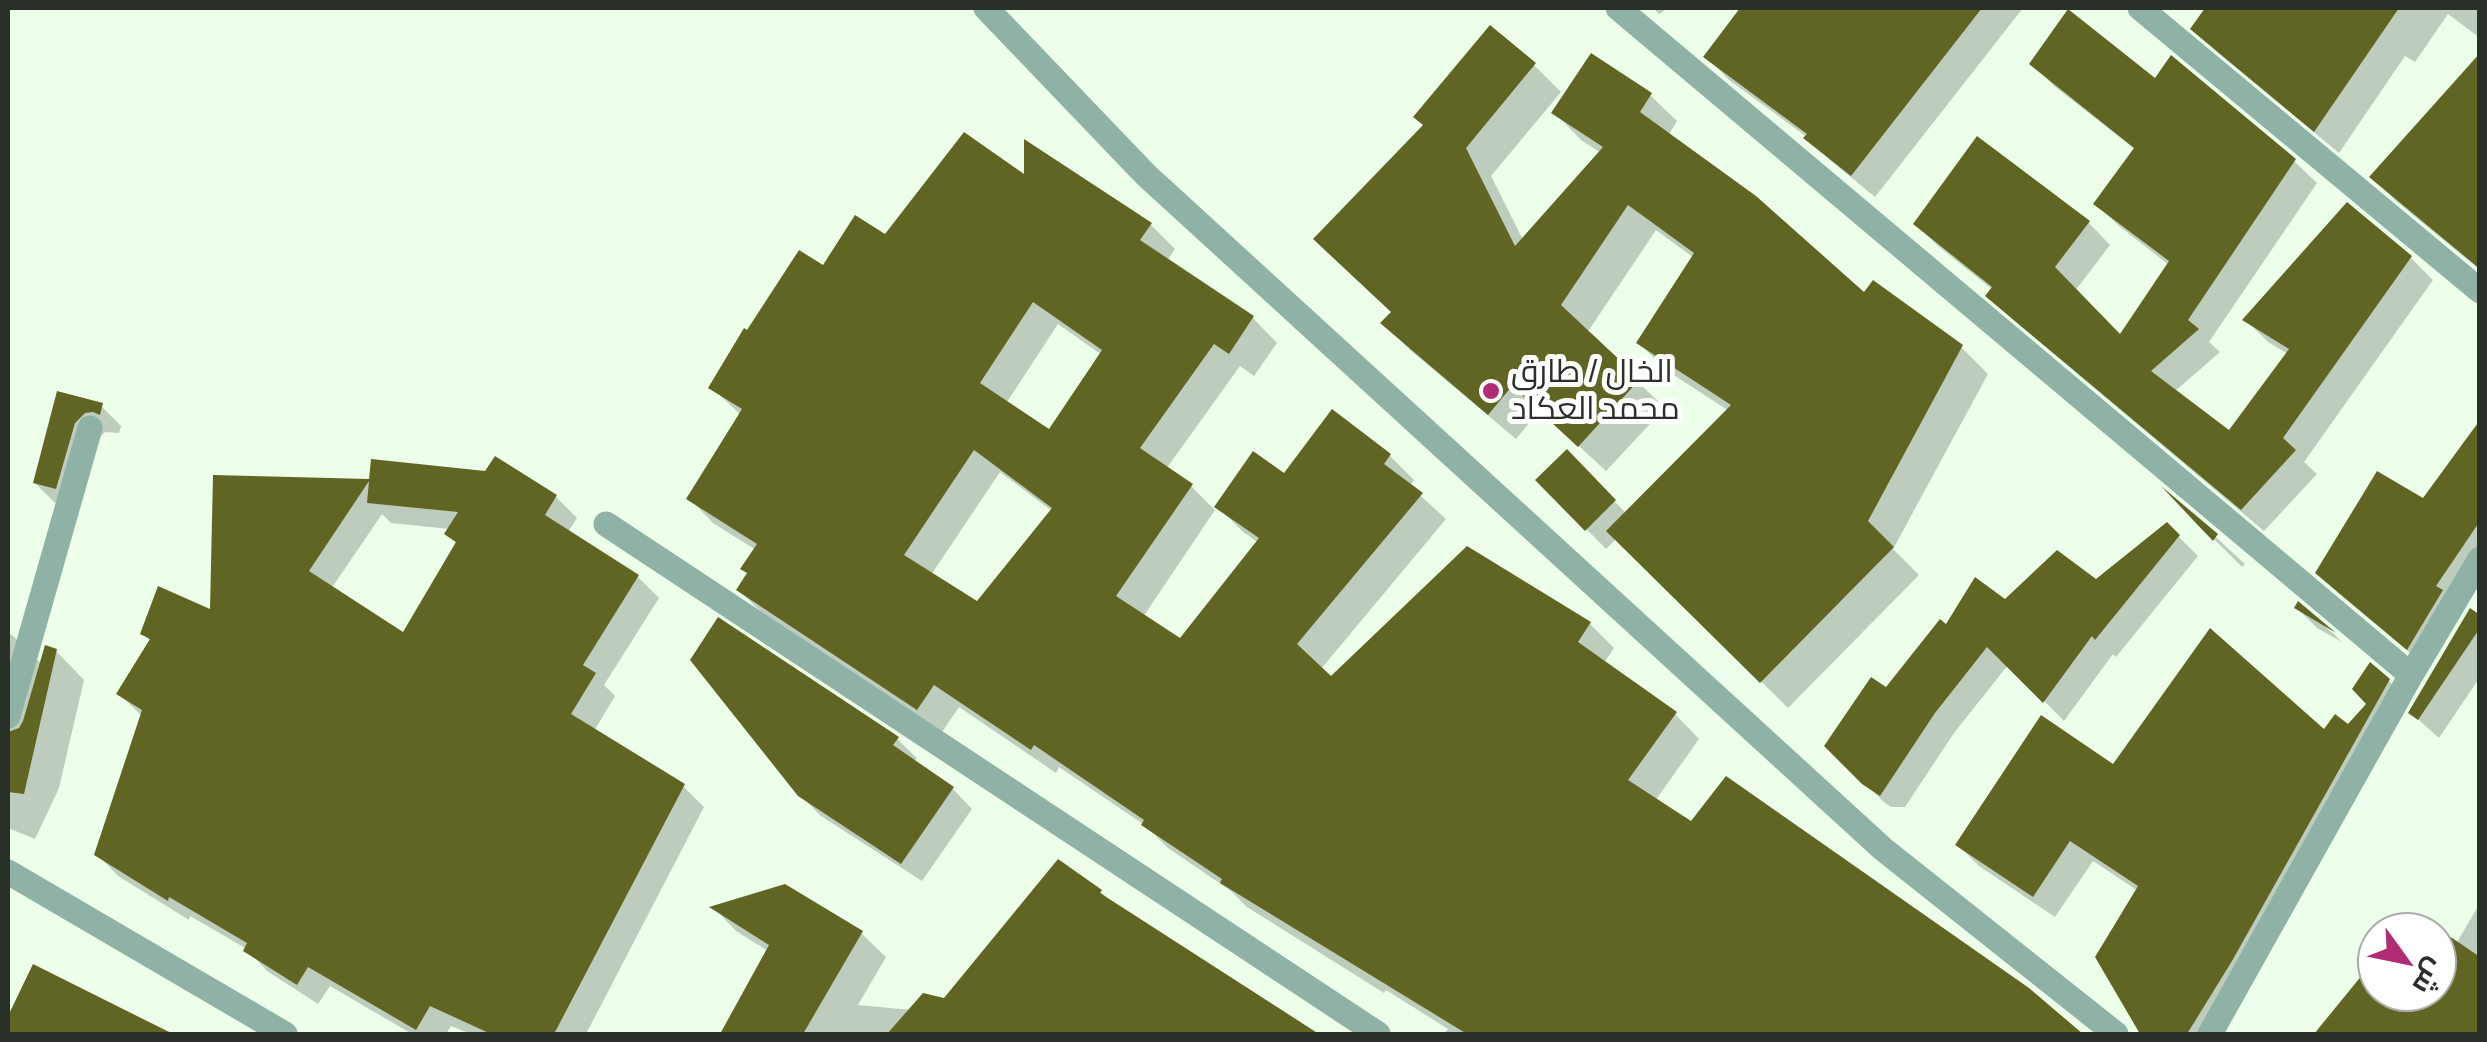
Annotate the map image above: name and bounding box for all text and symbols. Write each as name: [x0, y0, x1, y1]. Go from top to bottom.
place label: الخال / طارق محمد العكاد: [1511, 354, 1680, 429]
marker: الخال / طارق محمد العكاد: [1480, 380, 1502, 402]
north arrow: [2357, 912, 2457, 1012]
text: ش: [2405, 952, 2456, 1003]

